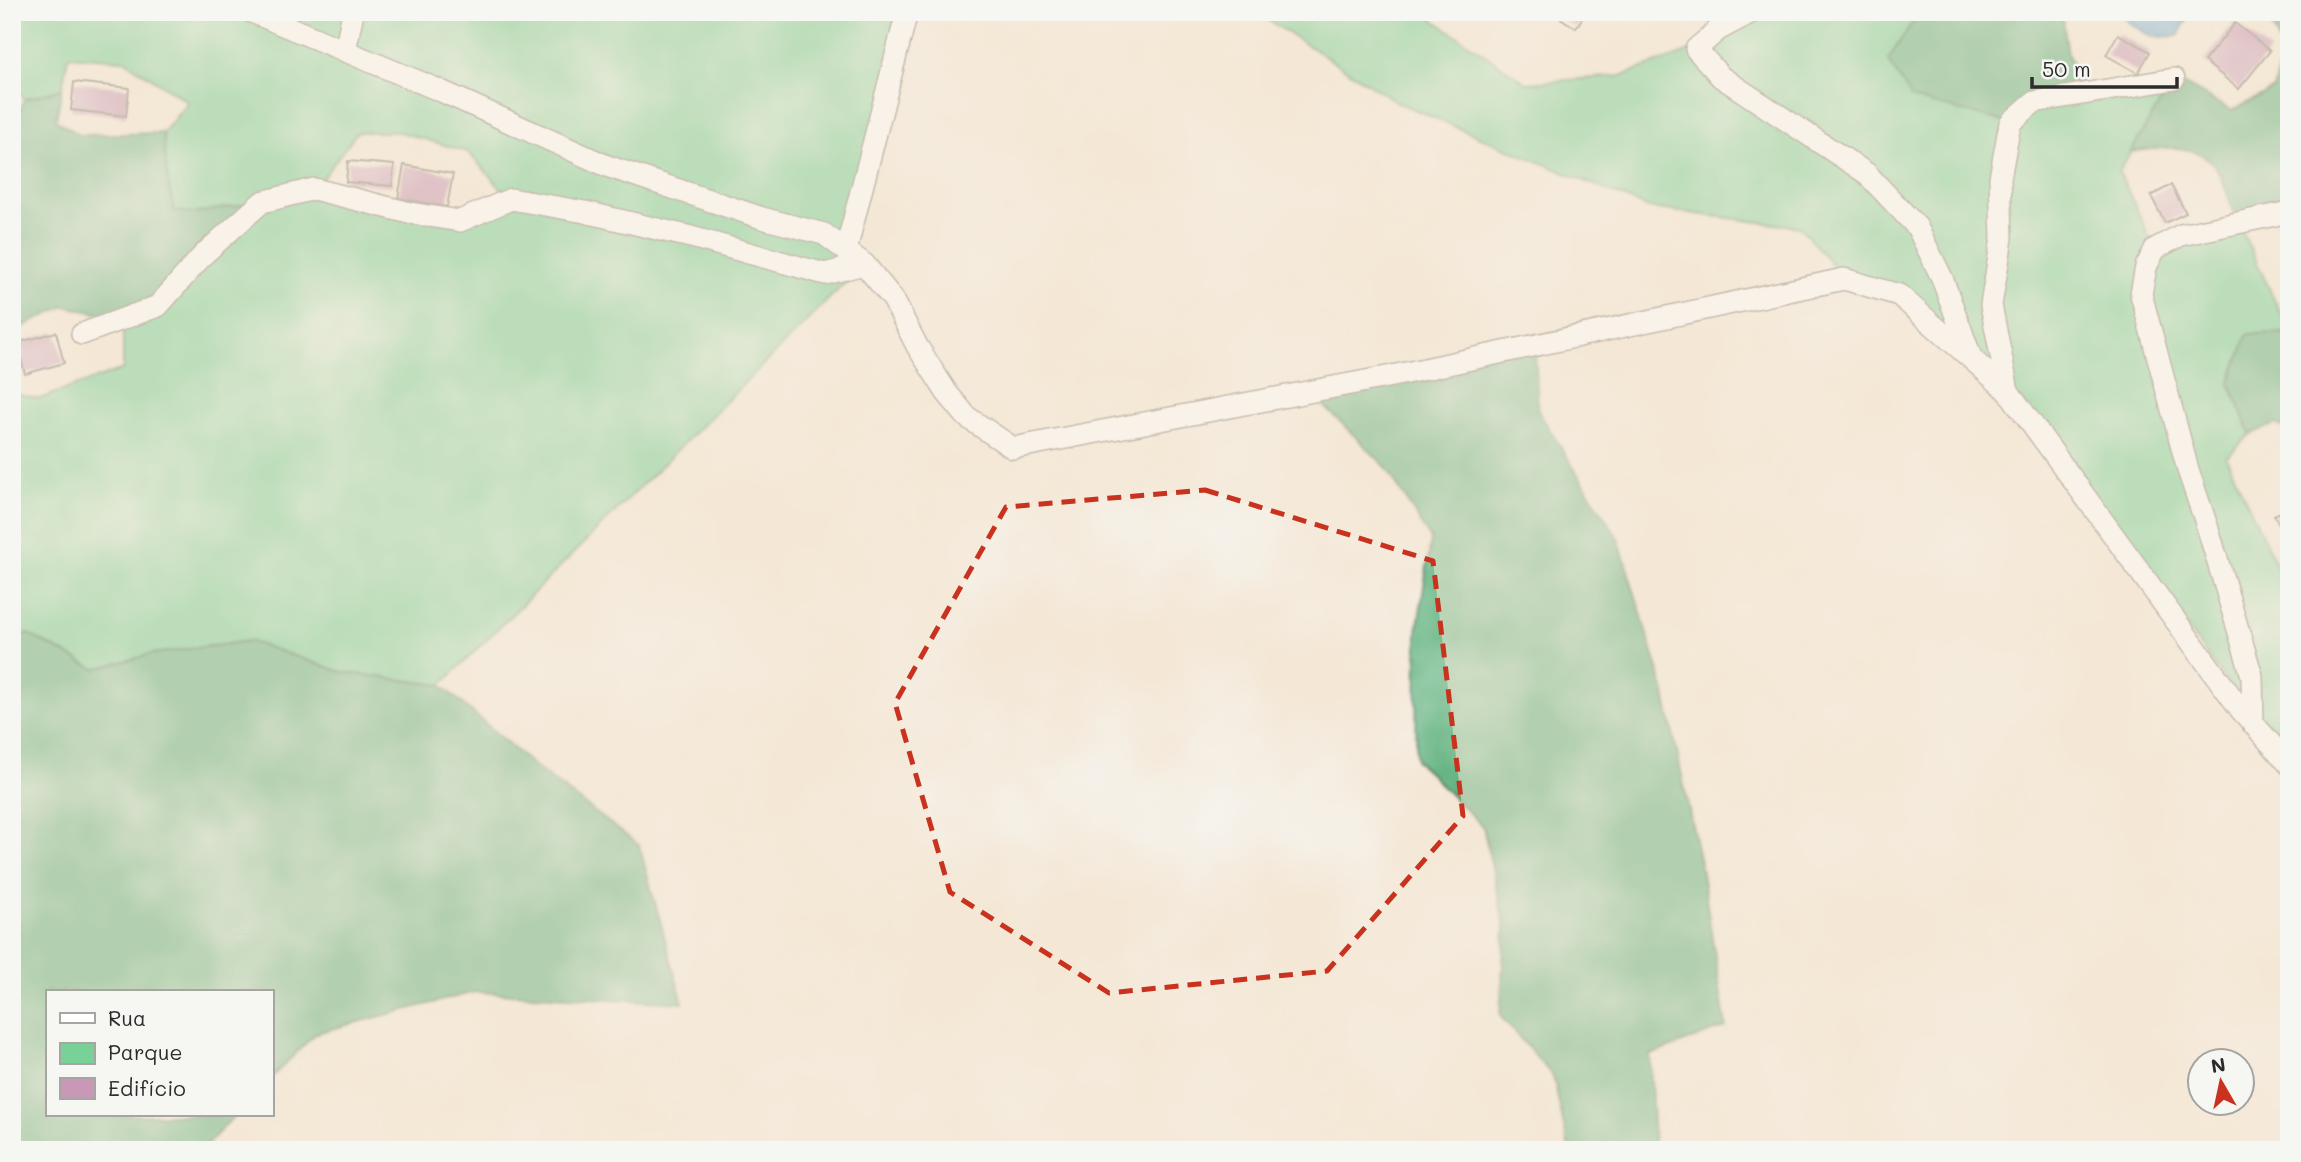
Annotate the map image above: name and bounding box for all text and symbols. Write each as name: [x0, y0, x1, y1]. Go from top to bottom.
scale bar: [2032, 46, 2177, 90]
text: 50 m: [2042, 55, 2091, 82]
legend: [46, 990, 273, 1116]
text: Rua: [108, 1004, 146, 1031]
text: Parque: [108, 1038, 182, 1065]
north arrow: [2186, 1046, 2256, 1116]
text: N: [2209, 1051, 2227, 1078]
text: Edifício: [108, 1074, 186, 1101]

